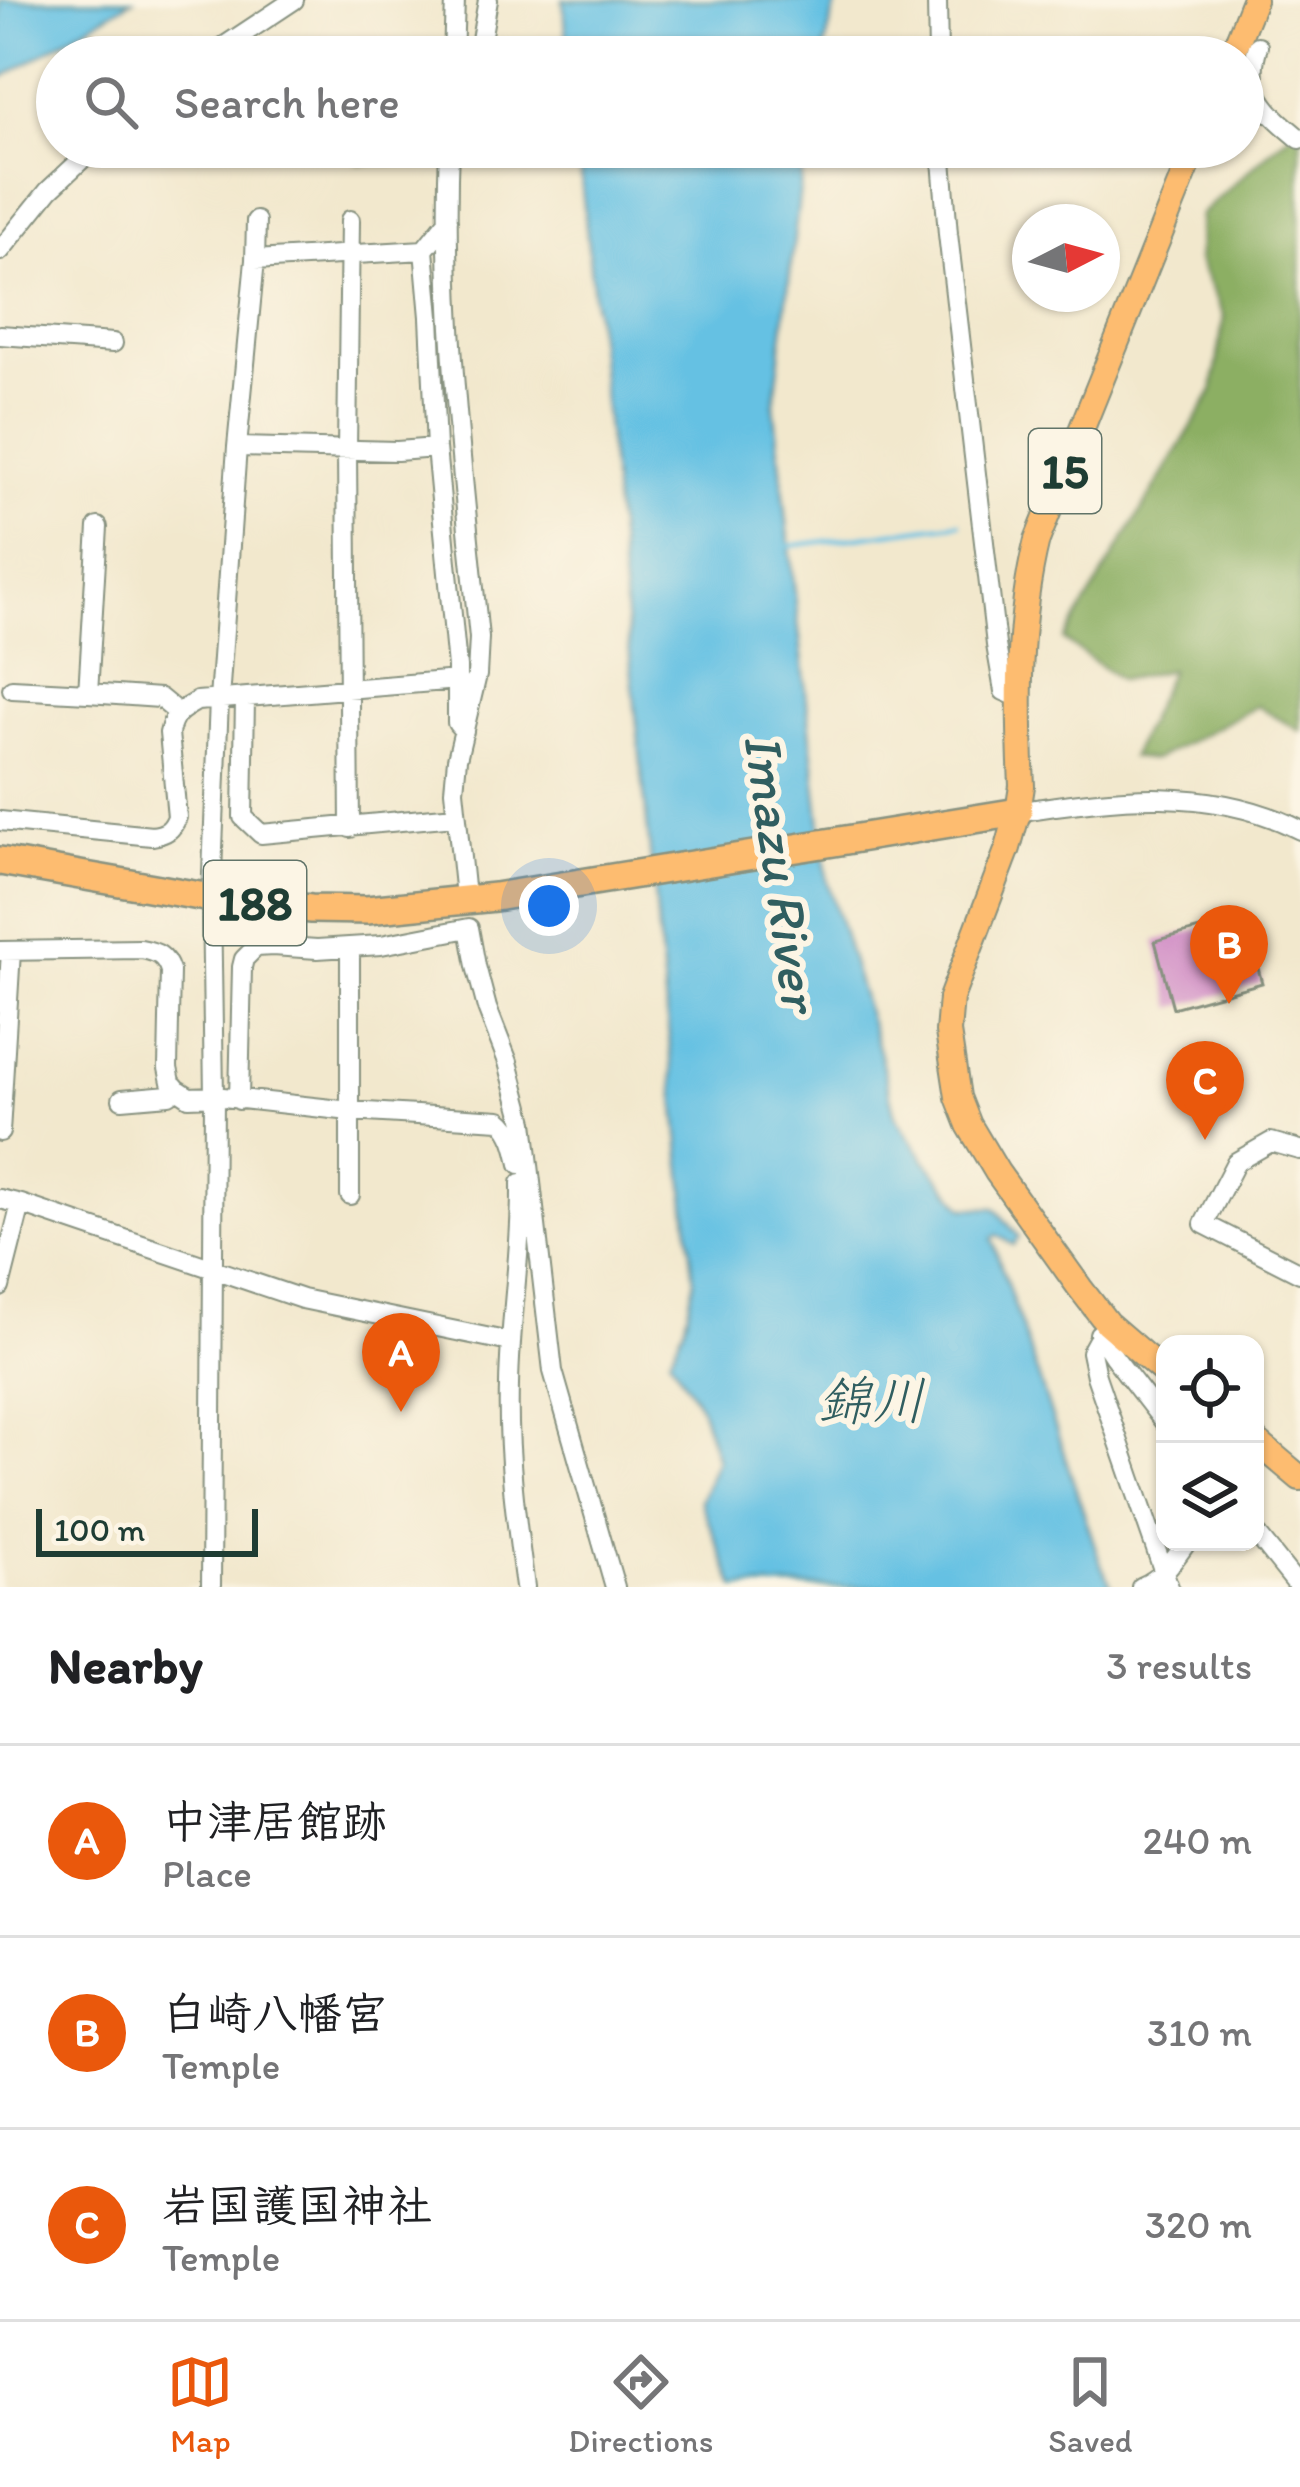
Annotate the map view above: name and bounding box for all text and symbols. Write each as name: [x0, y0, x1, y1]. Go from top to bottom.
search box: [36, 36, 1264, 168]
icon: search: [78, 69, 144, 135]
text: Search here: [174, 75, 400, 129]
north arrow: [1012, 204, 1120, 312]
road number: 15: [1029, 429, 1101, 513]
water label: Imazu River: [730, 730, 834, 1020]
road number: 188: [204, 861, 306, 945]
your location: [519, 876, 579, 936]
pin: B: [1190, 905, 1268, 1004]
pin: C: [1166, 1041, 1244, 1140]
pin: A: [362, 1313, 440, 1412]
map controls: [1156, 1335, 1264, 1551]
button: locate: [1156, 1335, 1264, 1443]
water label: 錦川: [818, 1368, 926, 1433]
button: layers: [1156, 1443, 1264, 1551]
scale bar: [36, 1503, 258, 1556]
text: 100 m: [54, 1510, 145, 1549]
text: Nearby: [48, 1635, 203, 1696]
text: 3 results: [1106, 1642, 1252, 1689]
text: 中津居館跡: [162, 1794, 387, 1848]
text: A: [75, 1817, 99, 1864]
text: 240 m: [1142, 1817, 1252, 1864]
text: Place: [162, 1850, 252, 1897]
text: 白崎八幡宮: [162, 1986, 387, 2040]
text: B: [74, 2009, 100, 2056]
text: 310 m: [1147, 2009, 1252, 2056]
text: Temple: [162, 2042, 280, 2089]
text: 岩国護国神社: [162, 2178, 432, 2232]
text: C: [74, 2201, 100, 2248]
text: 320 m: [1145, 2201, 1252, 2248]
text: Temple: [162, 2234, 280, 2281]
tab: Map: [167, 2349, 233, 2460]
tab: Directions: [568, 2349, 713, 2460]
tab: Saved: [1048, 2349, 1133, 2460]

